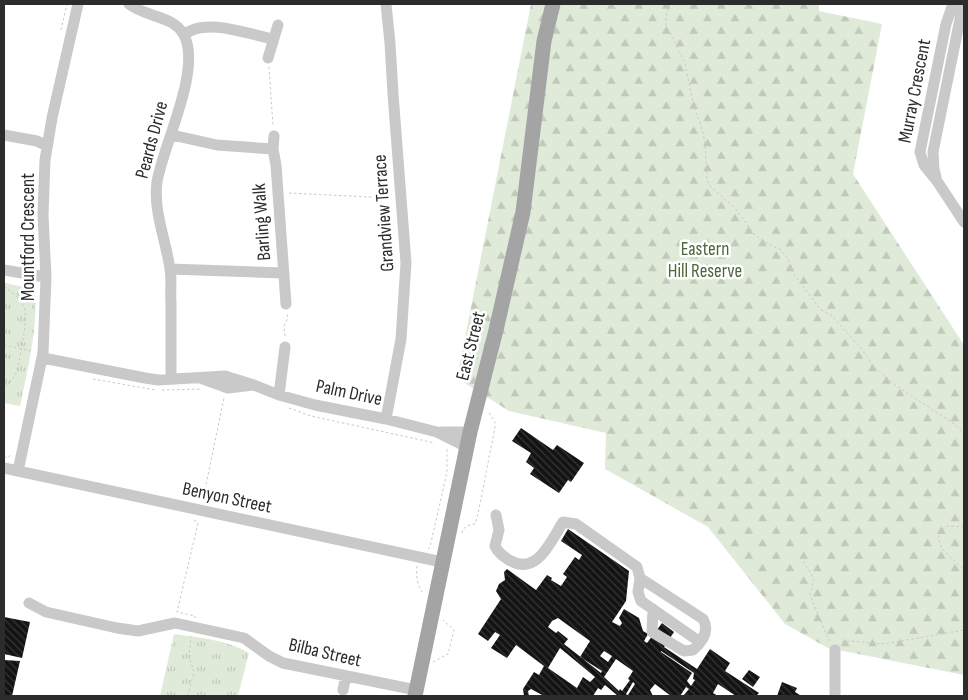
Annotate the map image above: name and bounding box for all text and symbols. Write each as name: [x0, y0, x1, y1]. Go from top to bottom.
street label: Murray Crescent: [894, 37, 936, 145]
street label: Peards Drive: [131, 99, 173, 181]
street label: Grandview Terrace: [368, 154, 400, 272]
street label: Mountford Crescent: [17, 173, 40, 301]
street label: Barling Walk: [248, 182, 276, 261]
park label: Eastern Hill Reserve: [668, 238, 742, 283]
street label: East Street: [451, 309, 491, 383]
street label: Palm Drive: [314, 375, 384, 411]
street label: Benyon Street: [180, 477, 274, 519]
street label: Bilba Street: [286, 633, 364, 673]

